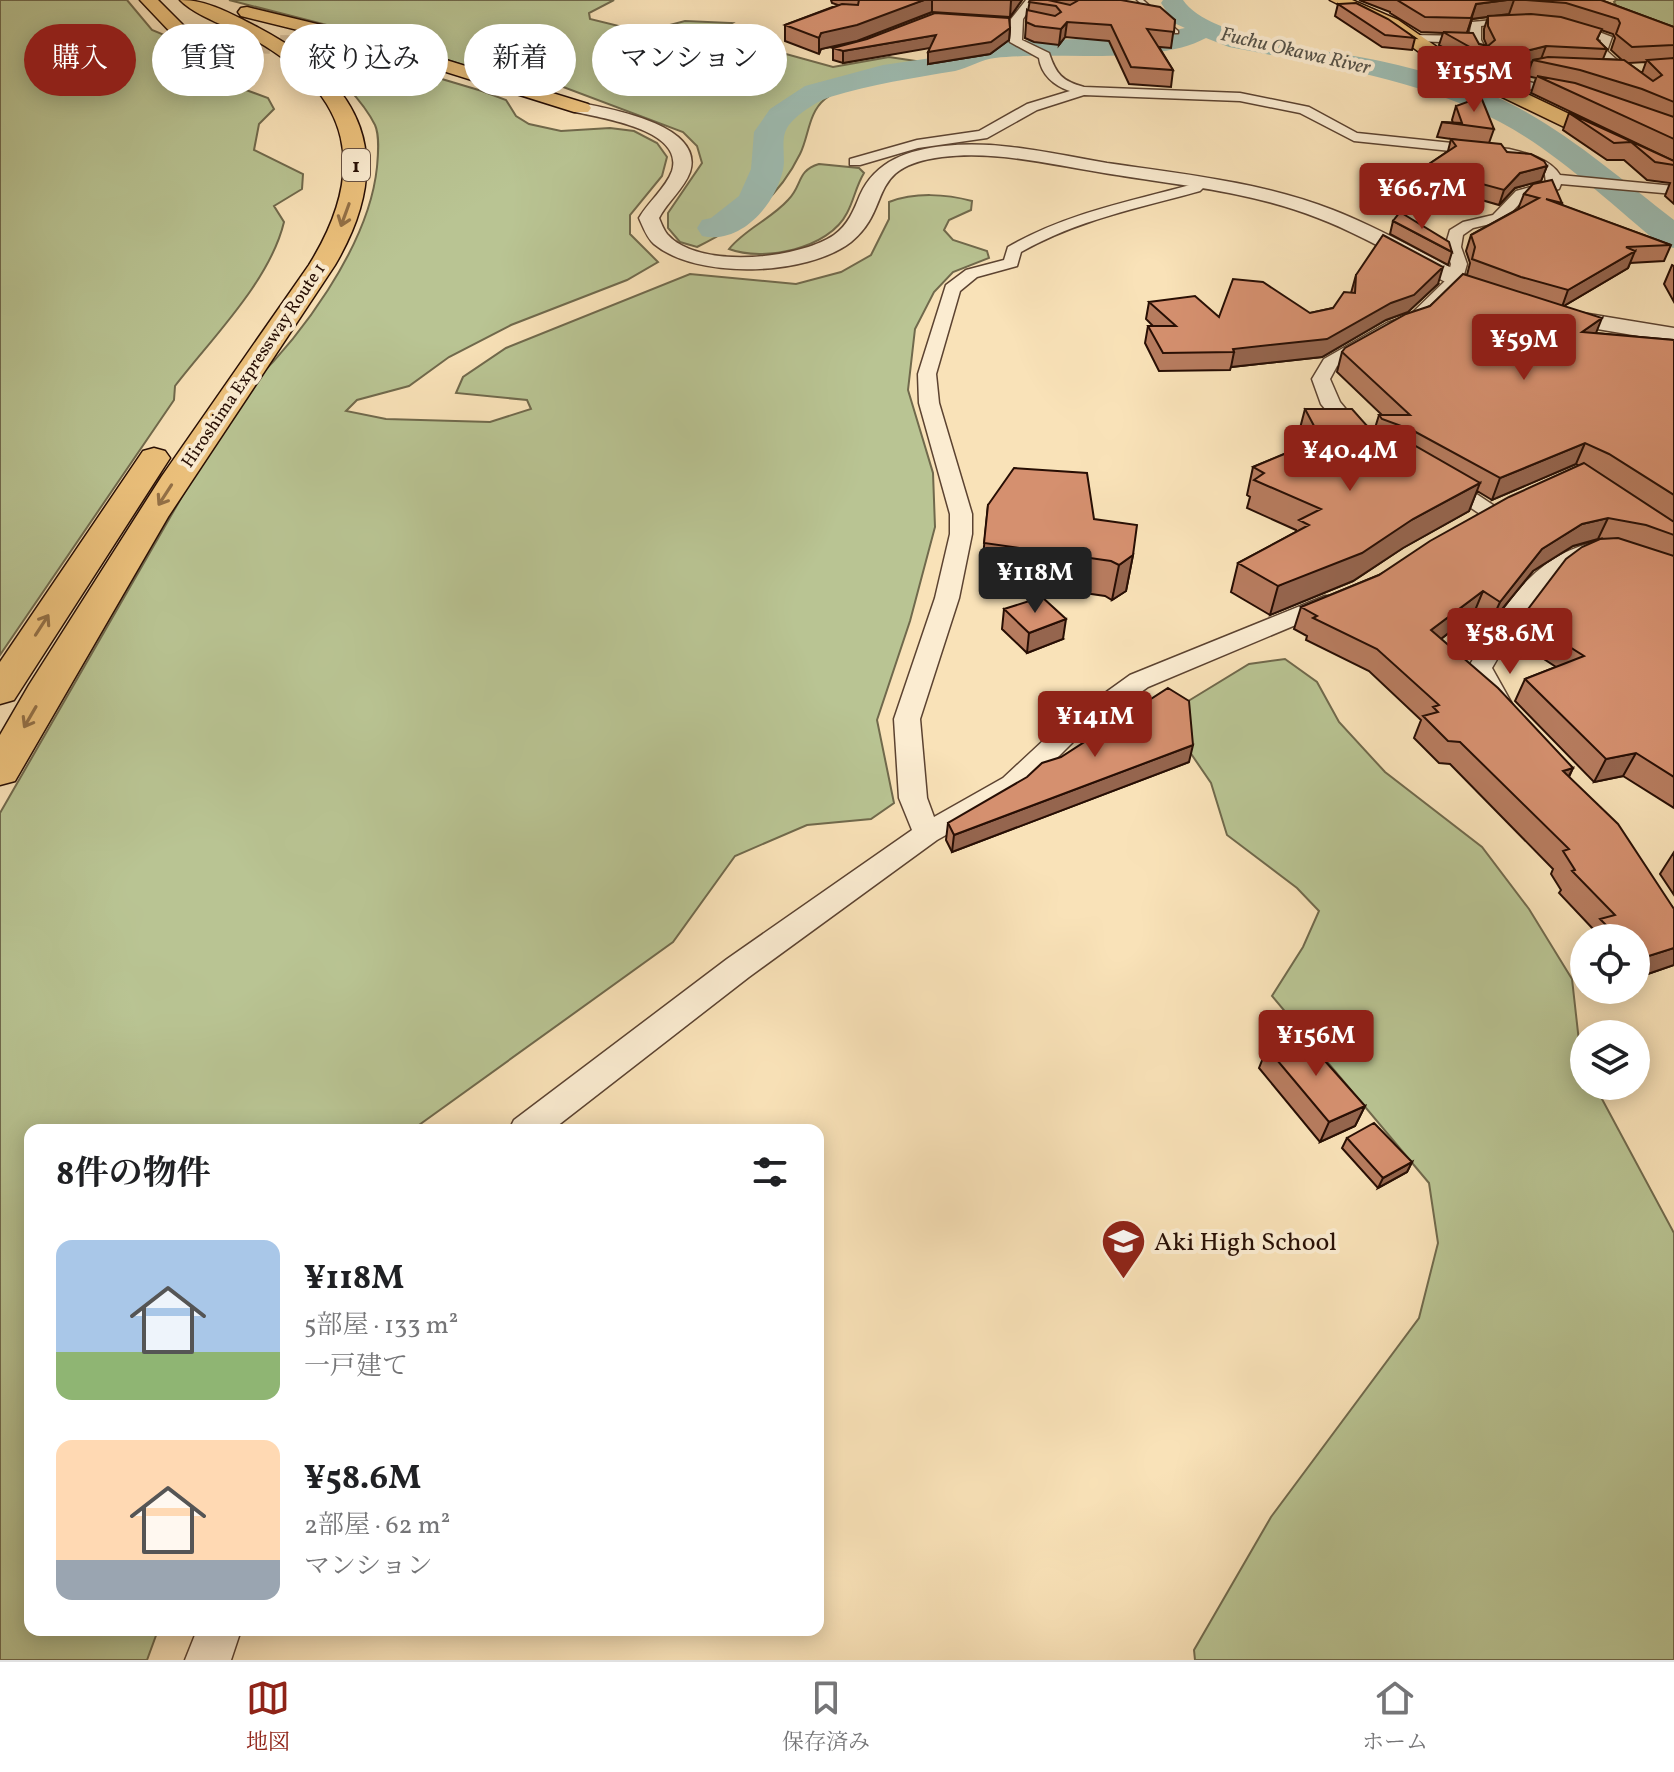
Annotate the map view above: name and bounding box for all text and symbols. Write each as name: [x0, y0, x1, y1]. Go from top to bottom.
water label: Fuchu Okawa River: [1218, 21, 1374, 83]
chip: 購入: [24, 24, 136, 96]
chip: 賃貸: [152, 24, 264, 96]
chip: 絞り込み: [280, 24, 448, 96]
chip: 新着: [464, 24, 576, 96]
chip: マンション: [592, 24, 787, 96]
pin: ¥155M: [1418, 46, 1530, 114]
text: ¥155M: [1435, 54, 1513, 90]
road number: 1: [342, 149, 370, 181]
pin: ¥66.7M: [1357, 163, 1487, 231]
text: ¥66.7M: [1377, 171, 1467, 207]
one-way arrow: [337, 202, 352, 227]
street label: Hiroshima Expressway Route 1: [176, 258, 332, 473]
pin: ¥59M: [1477, 314, 1571, 382]
text: ¥59M: [1490, 322, 1558, 358]
pin: ¥40.4M: [1285, 425, 1415, 493]
text: ¥40.4M: [1302, 433, 1398, 469]
one-way arrow: [156, 483, 172, 506]
pin: ¥118M: [979, 547, 1091, 615]
text: ¥118M: [997, 555, 1073, 591]
pin: ¥58.6M: [1445, 608, 1575, 676]
one-way arrow: [35, 614, 51, 637]
text: ¥58.6M: [1465, 616, 1555, 652]
pin: ¥141M: [1039, 691, 1151, 759]
text: ¥141M: [1056, 699, 1134, 735]
one-way arrow: [22, 705, 37, 729]
map controls: [1570, 924, 1650, 1100]
button: locate: [1570, 924, 1650, 1004]
pin: ¥156M: [1260, 1010, 1372, 1078]
text: ¥156M: [1277, 1018, 1355, 1054]
button: layers: [1570, 1020, 1650, 1100]
icon: filters: [748, 1150, 792, 1194]
text: 8件の物件: [56, 1152, 211, 1199]
school or university icon: Aki High School: [1099, 1217, 1147, 1280]
place label: Aki High School: [1154, 1225, 1337, 1261]
text: ¥118M: [304, 1256, 404, 1303]
icon: home: [120, 1272, 216, 1368]
text: 5部屋 · 133 m²: [304, 1308, 458, 1344]
text: 一戸建て: [304, 1349, 408, 1385]
text: ¥58.6M: [304, 1456, 421, 1503]
icon: home: [120, 1472, 216, 1568]
text: 2部屋 · 62 m²: [304, 1508, 450, 1544]
text: マンション: [304, 1549, 433, 1585]
tab: 地図: [246, 1676, 290, 1759]
tab: 保存済み: [782, 1676, 870, 1759]
tab: ホーム: [1362, 1676, 1428, 1759]

